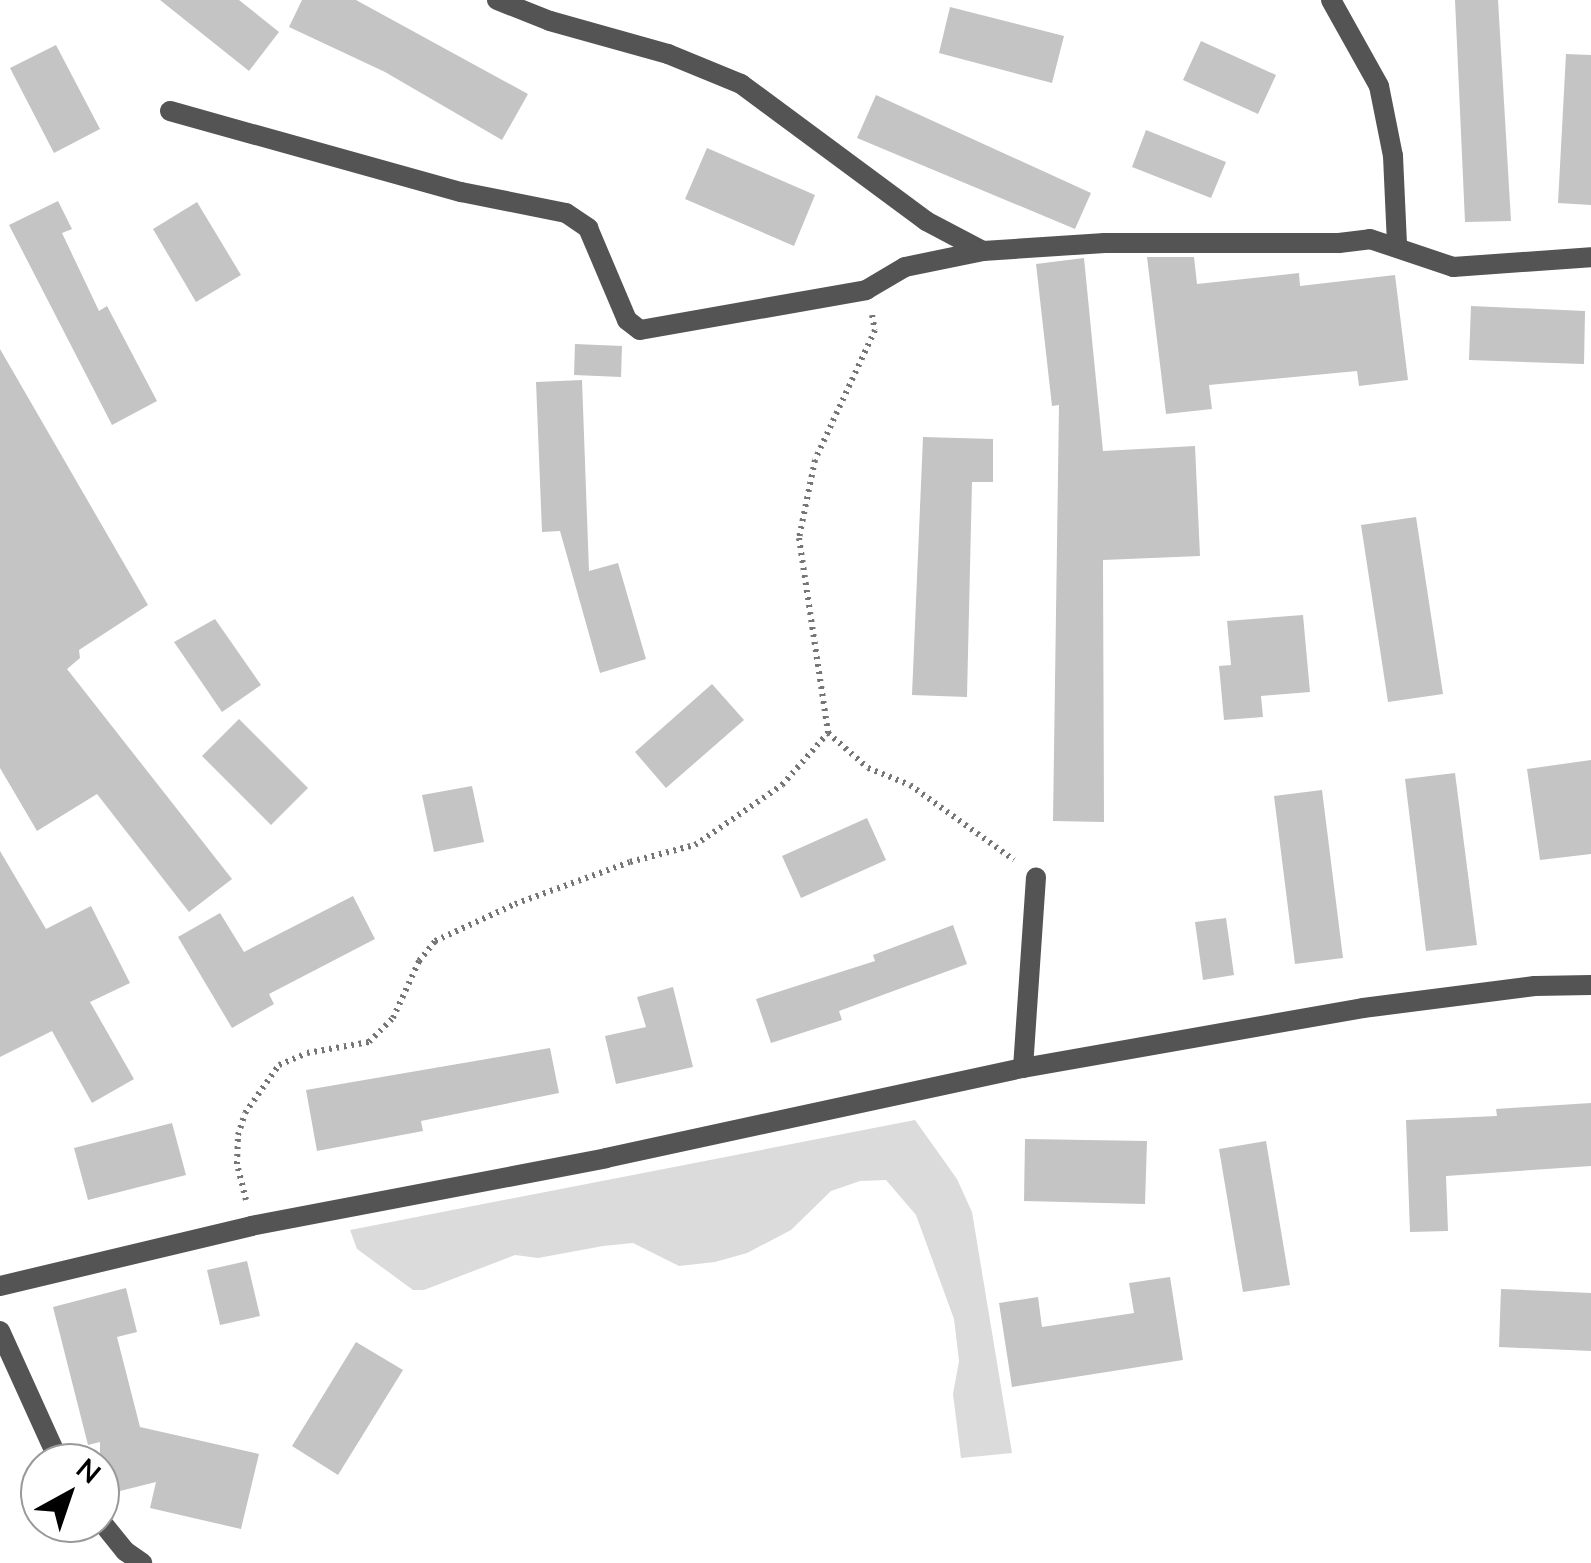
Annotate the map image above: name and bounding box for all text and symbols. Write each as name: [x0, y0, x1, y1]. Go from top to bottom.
north arrow: [20, 1443, 120, 1543]
text: N: [68, 1450, 108, 1493]

